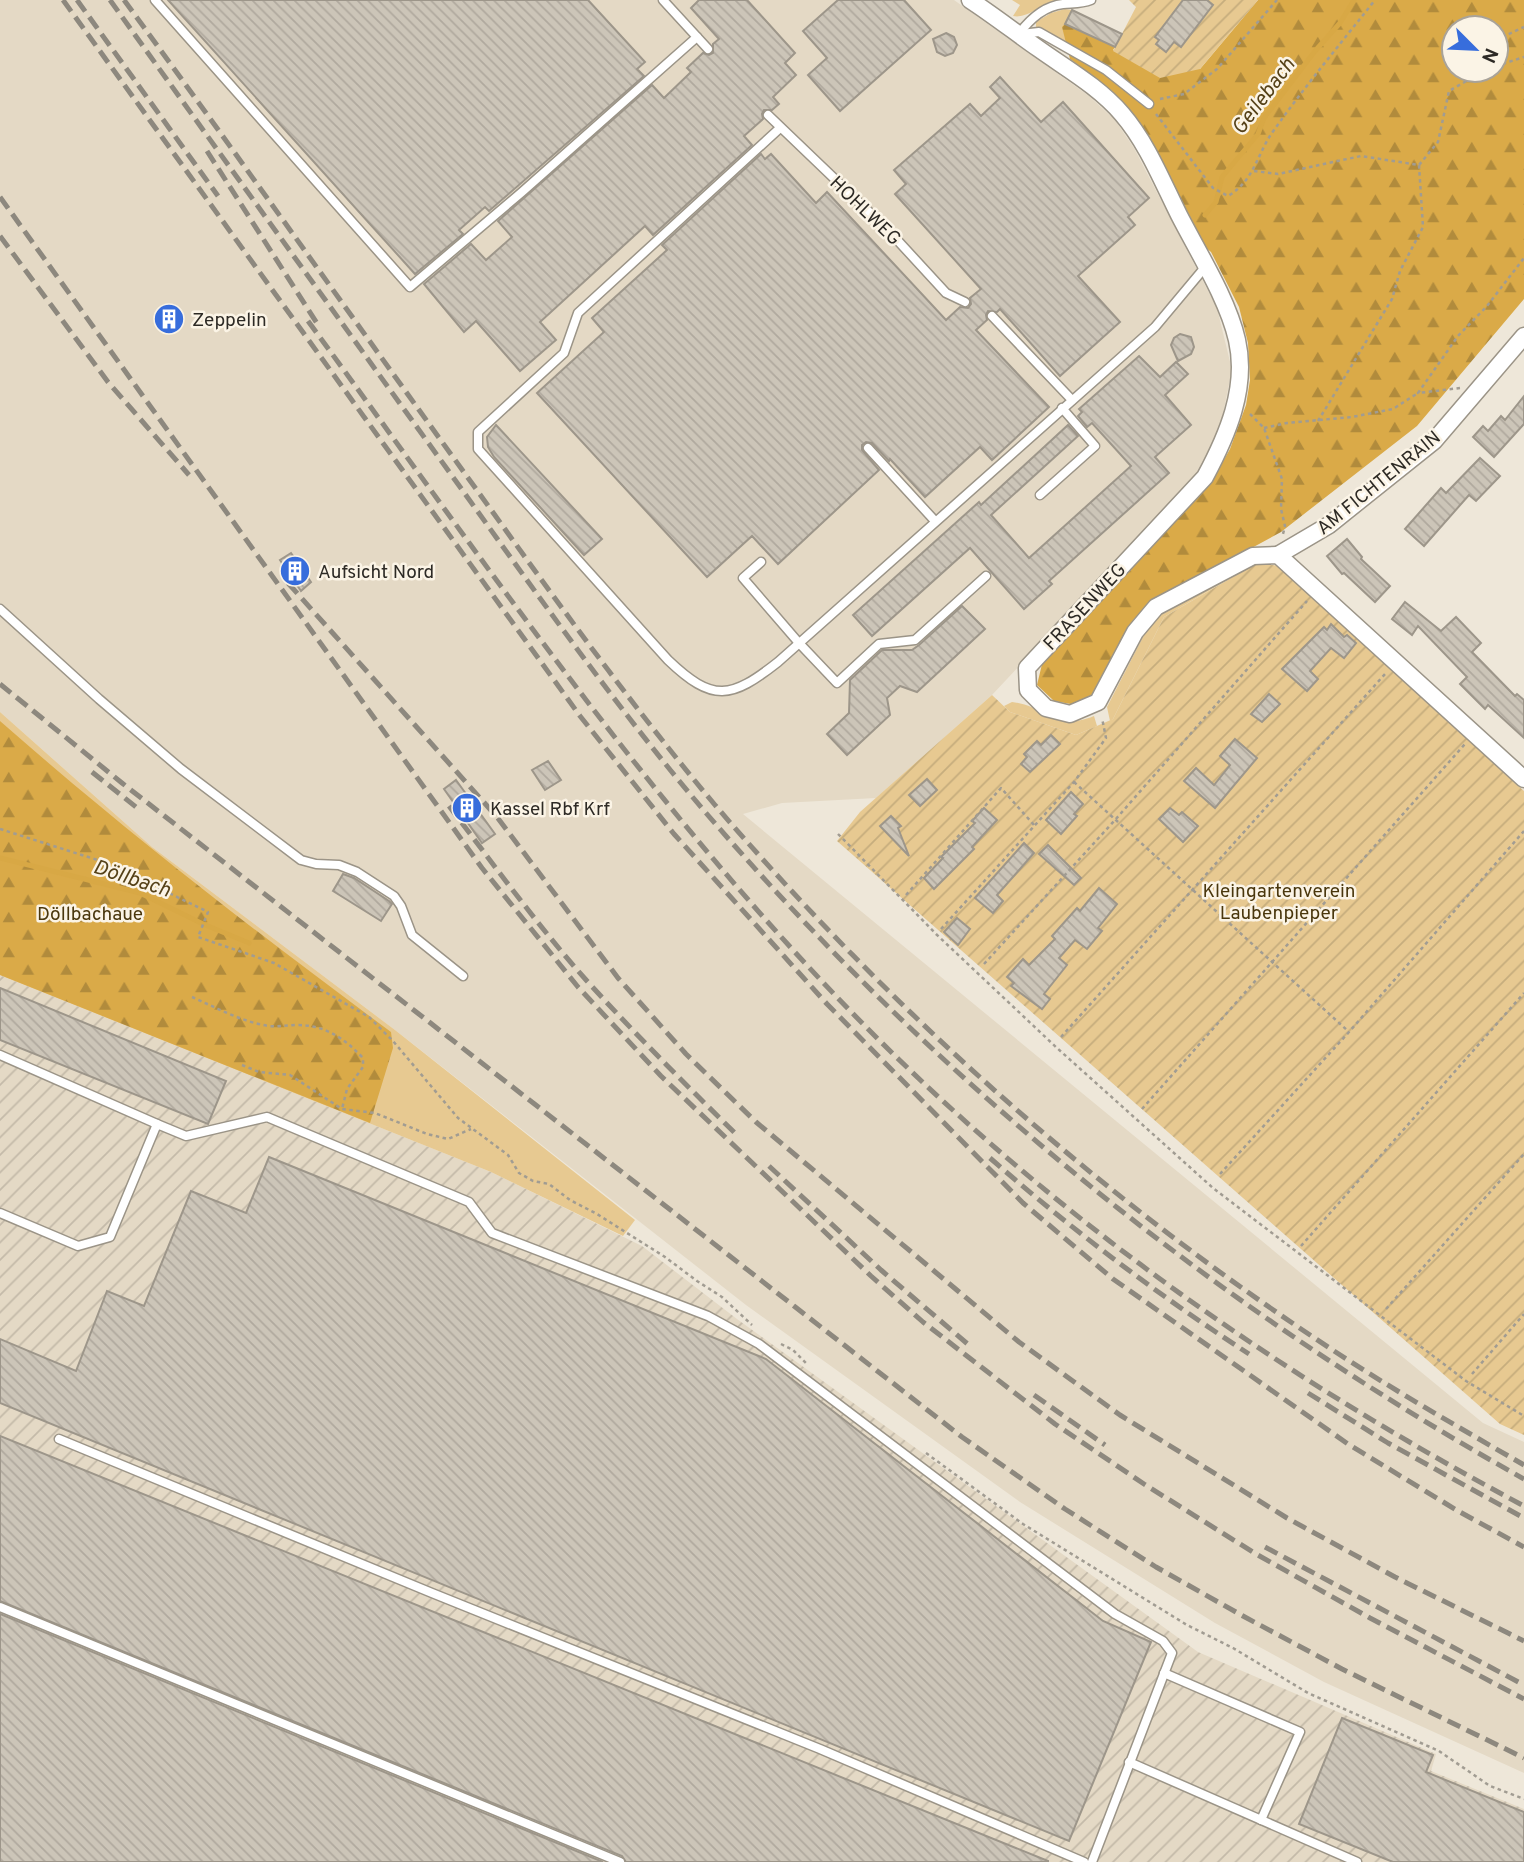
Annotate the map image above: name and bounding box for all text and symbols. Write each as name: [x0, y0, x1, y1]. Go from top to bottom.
north arrow: [1440, 14, 1510, 84]
text: N: [1475, 44, 1502, 66]
water label: Geilebach: [1226, 52, 1302, 141]
street label: HOHLWEG: [824, 171, 905, 251]
building icon: Zeppelin: [152, 302, 186, 336]
place label: Zeppelin: [192, 309, 267, 333]
street label: AM FICHTENRAIN: [1312, 426, 1446, 541]
building icon: Aufsicht Nord: [278, 554, 312, 588]
street label: FRASENWEG: [1039, 559, 1132, 656]
place label: Aufsicht Nord: [318, 561, 434, 585]
building icon: Kassel Rbf Krf: [450, 791, 484, 825]
place label: Kassel Rbf Krf: [490, 798, 611, 822]
water label: Döllbach: [89, 854, 174, 905]
park label: Kleingartenverein Laubenpieper: [1202, 880, 1356, 926]
park label: Döllbachaue: [37, 903, 143, 927]

